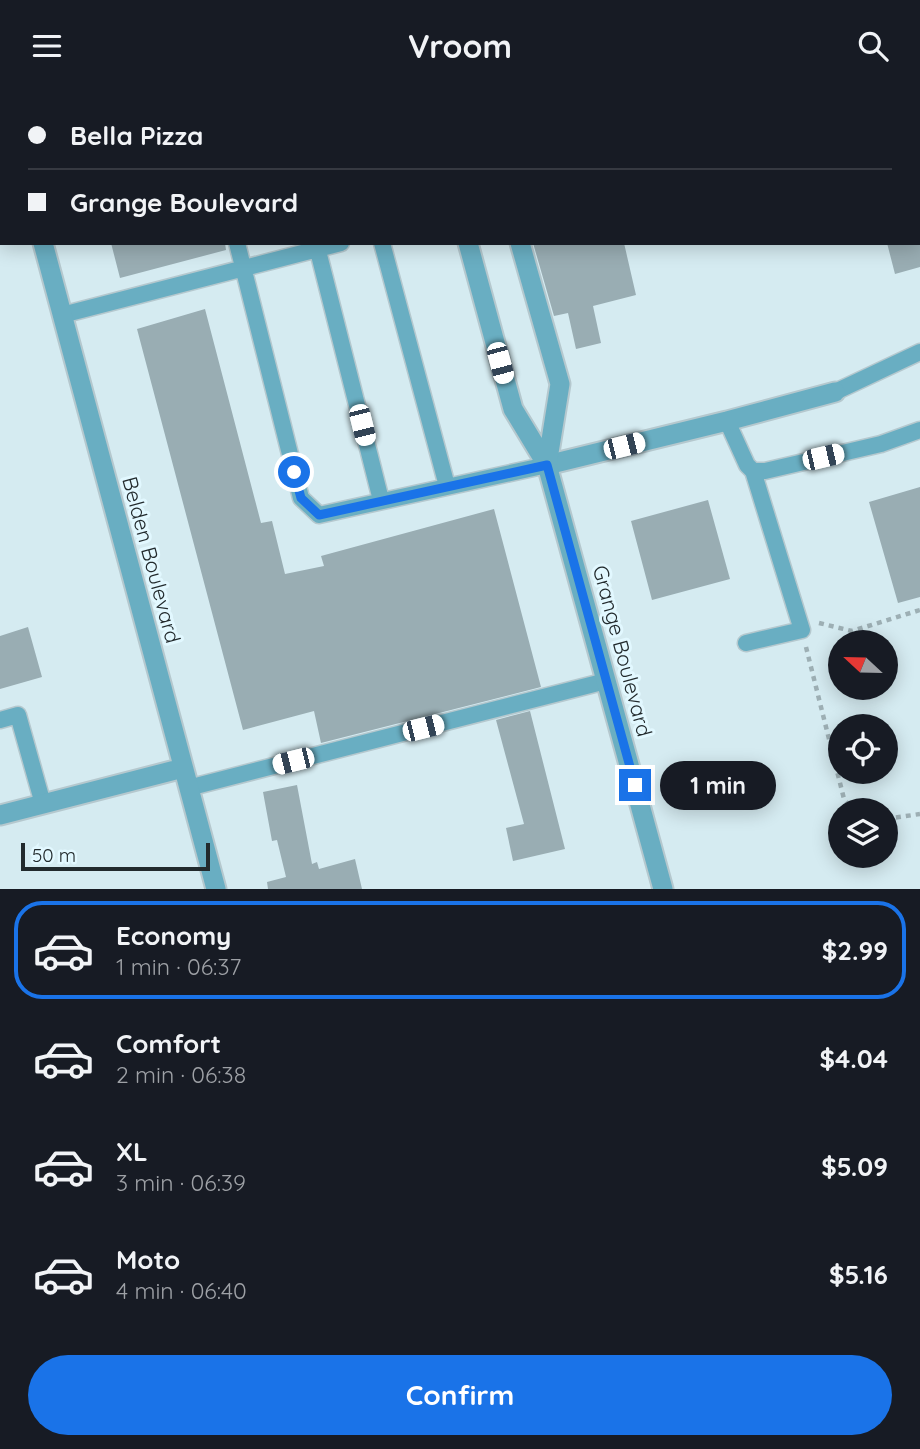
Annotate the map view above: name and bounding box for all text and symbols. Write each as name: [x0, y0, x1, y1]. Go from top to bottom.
text: Vroom: [408, 26, 512, 66]
icon: menu: [28, 27, 66, 65]
icon: search: [854, 27, 892, 65]
text: Bella Pizza: [70, 119, 203, 152]
text: Grange Boulevard: [70, 186, 298, 219]
car: [485, 340, 516, 386]
car: [347, 402, 378, 448]
car: [602, 431, 647, 461]
car: [801, 442, 846, 472]
route start: [278, 456, 310, 488]
street label: Belden Boulevard: [117, 474, 187, 646]
street label: Grange Boulevard: [588, 562, 658, 739]
north arrow: [828, 630, 898, 700]
map controls: [828, 630, 898, 868]
car: [401, 713, 446, 743]
button: locate: [828, 714, 898, 784]
car: [271, 746, 316, 776]
callout: 1 min: [660, 761, 775, 809]
route end: [619, 769, 651, 801]
text: 1 min: [690, 771, 746, 800]
button: layers: [828, 798, 898, 868]
scale bar: [21, 840, 210, 872]
text: 50 m: [32, 843, 76, 867]
icon: car: [32, 919, 95, 982]
text: Economy: [116, 919, 231, 952]
text: $2.99: [822, 934, 888, 967]
text: 1 min · 06:37: [116, 952, 241, 981]
icon: car: [32, 1027, 95, 1090]
text: Comfort: [116, 1027, 221, 1060]
text: $4.04: [819, 1042, 888, 1075]
text: 2 min · 06:38: [116, 1060, 246, 1089]
icon: car: [32, 1135, 95, 1198]
text: XL: [116, 1135, 148, 1168]
text: $5.09: [821, 1150, 888, 1183]
text: 3 min · 06:39: [116, 1168, 246, 1197]
icon: car: [32, 1243, 95, 1306]
text: Moto: [116, 1243, 180, 1276]
text: $5.16: [829, 1258, 888, 1291]
text: 4 min · 06:40: [116, 1276, 247, 1305]
button: Confirm: [28, 1355, 892, 1435]

